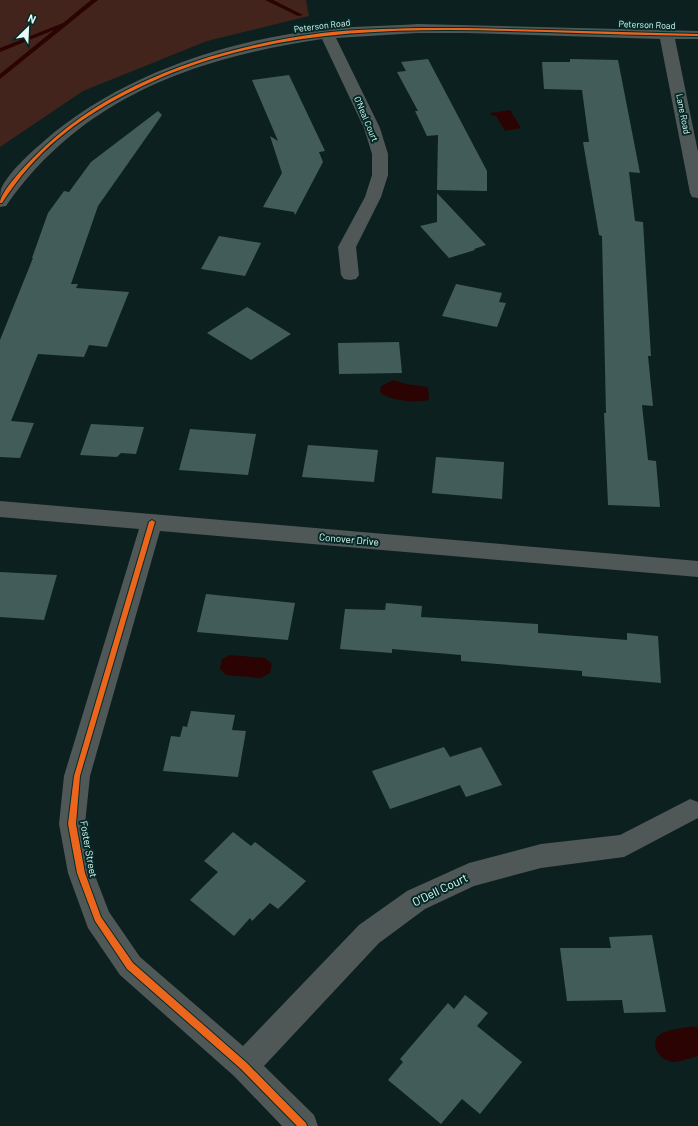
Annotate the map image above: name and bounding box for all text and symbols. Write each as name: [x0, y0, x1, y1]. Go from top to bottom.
north arrow: [8, 8, 48, 48]
text: N: [26, 11, 38, 26]
street label: Peterson Road: [293, 17, 351, 34]
street label: Peterson Road: [618, 18, 676, 31]
street label: Lane Road: [674, 93, 693, 135]
street label: O'Neal Court: [352, 95, 381, 143]
street label: Conover Drive: [319, 530, 379, 548]
street label: Foster Street: [78, 820, 100, 879]
street label: O'Dell Court: [410, 870, 470, 909]

